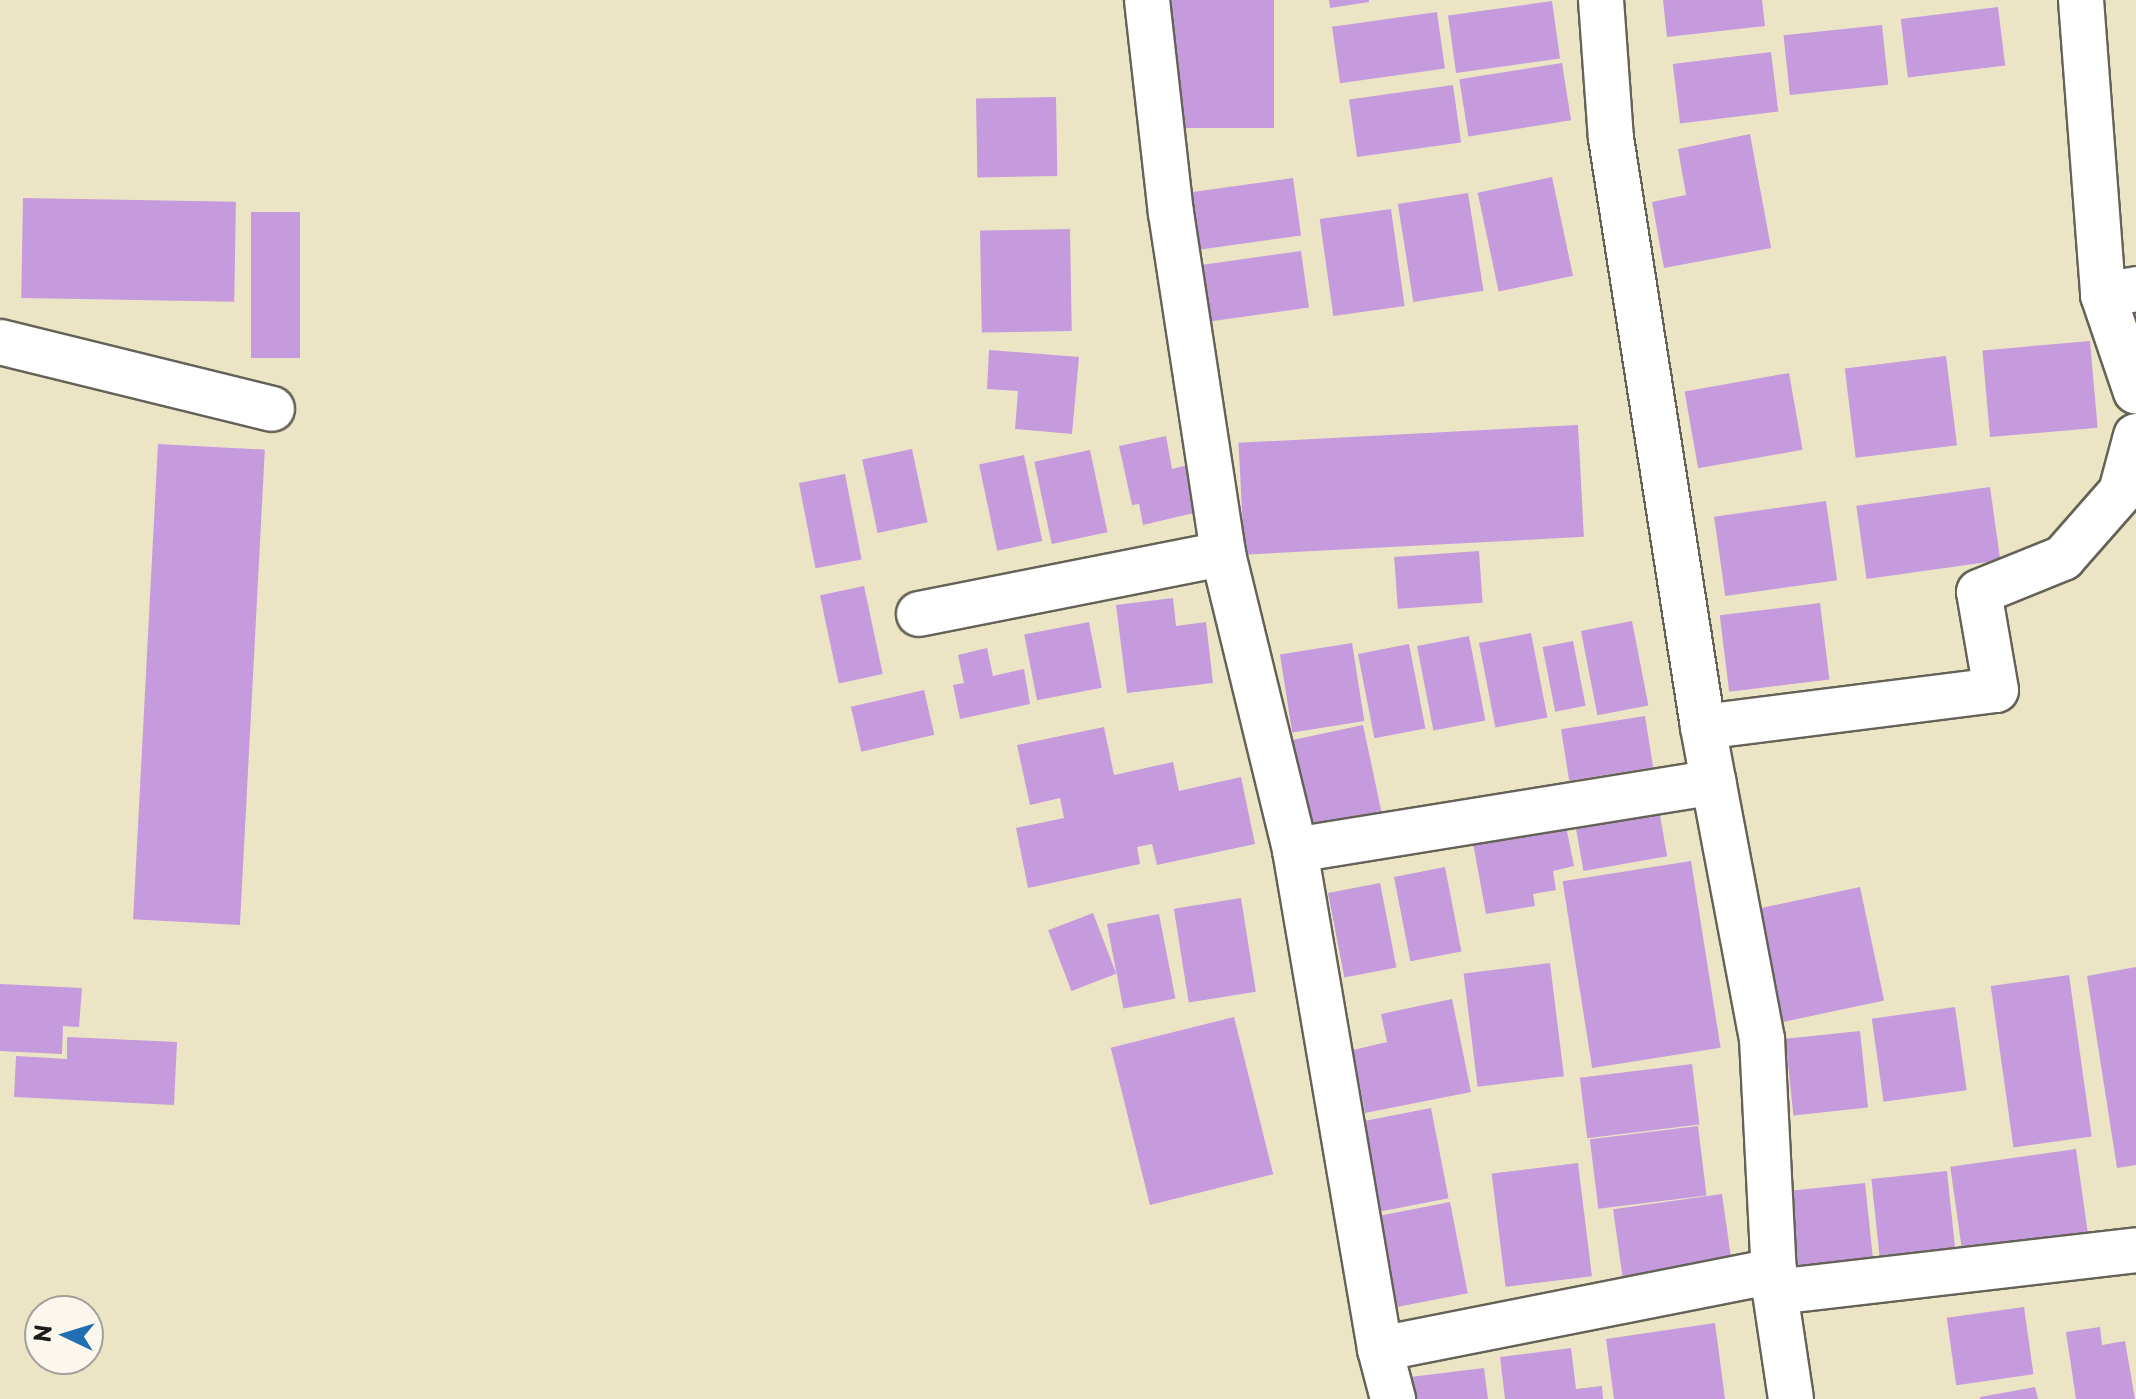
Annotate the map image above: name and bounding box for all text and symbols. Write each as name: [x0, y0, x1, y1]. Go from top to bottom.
north arrow: [24, 1295, 104, 1375]
text: N: [24, 1324, 59, 1343]

